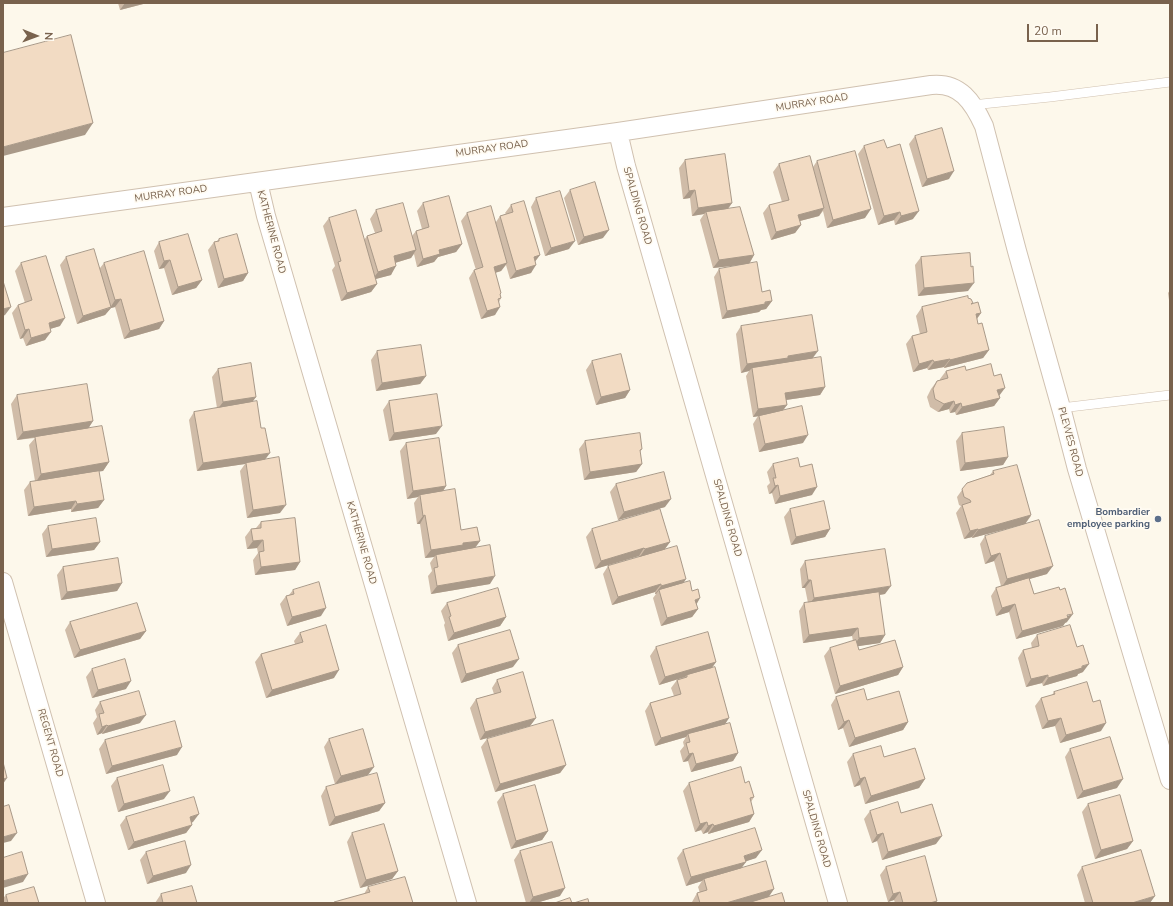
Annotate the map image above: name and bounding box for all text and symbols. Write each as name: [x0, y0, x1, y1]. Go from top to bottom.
north arrow: [16, 16, 56, 56]
scale bar: [1029, 16, 1100, 42]
text: 20 m: [1034, 23, 1062, 39]
text: N: [41, 32, 56, 40]
street label: MURRAY ROAD: [775, 91, 849, 115]
street label: MURRAY ROAD: [455, 138, 529, 160]
street label: SPALDING ROAD: [620, 166, 654, 246]
street label: MURRAY ROAD: [134, 183, 208, 205]
street label: KATHERINE ROAD: [254, 189, 288, 275]
street label: PLEWES ROAD: [1055, 406, 1085, 478]
street label: SPALDING ROAD: [710, 478, 744, 558]
street label: KATHERINE ROAD: [343, 500, 379, 586]
place label: Bombardier employee parking: [1067, 507, 1150, 530]
marker: Bombardier employee parking: [1153, 514, 1163, 524]
street label: REGENT ROAD: [35, 707, 65, 779]
street label: SPALDING ROAD: [799, 789, 833, 869]

